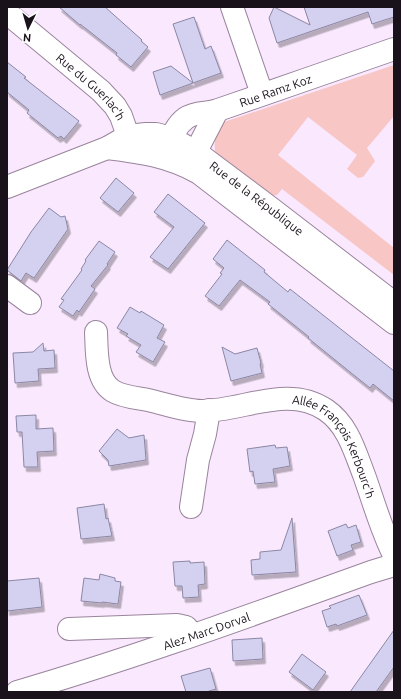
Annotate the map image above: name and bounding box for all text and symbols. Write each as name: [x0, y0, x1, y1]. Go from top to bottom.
north arrow: [8, 8, 48, 48]
text: N: [23, 32, 32, 44]
street label: Rue du Guerlac'h: [54, 50, 128, 122]
street label: Rue Ramz Koz: [238, 71, 314, 109]
street label: Rue de la République: [208, 158, 306, 237]
street label: Allée François Kerbourc'h: [292, 392, 378, 500]
street label: Alez Marc Dorval: [161, 610, 251, 652]

